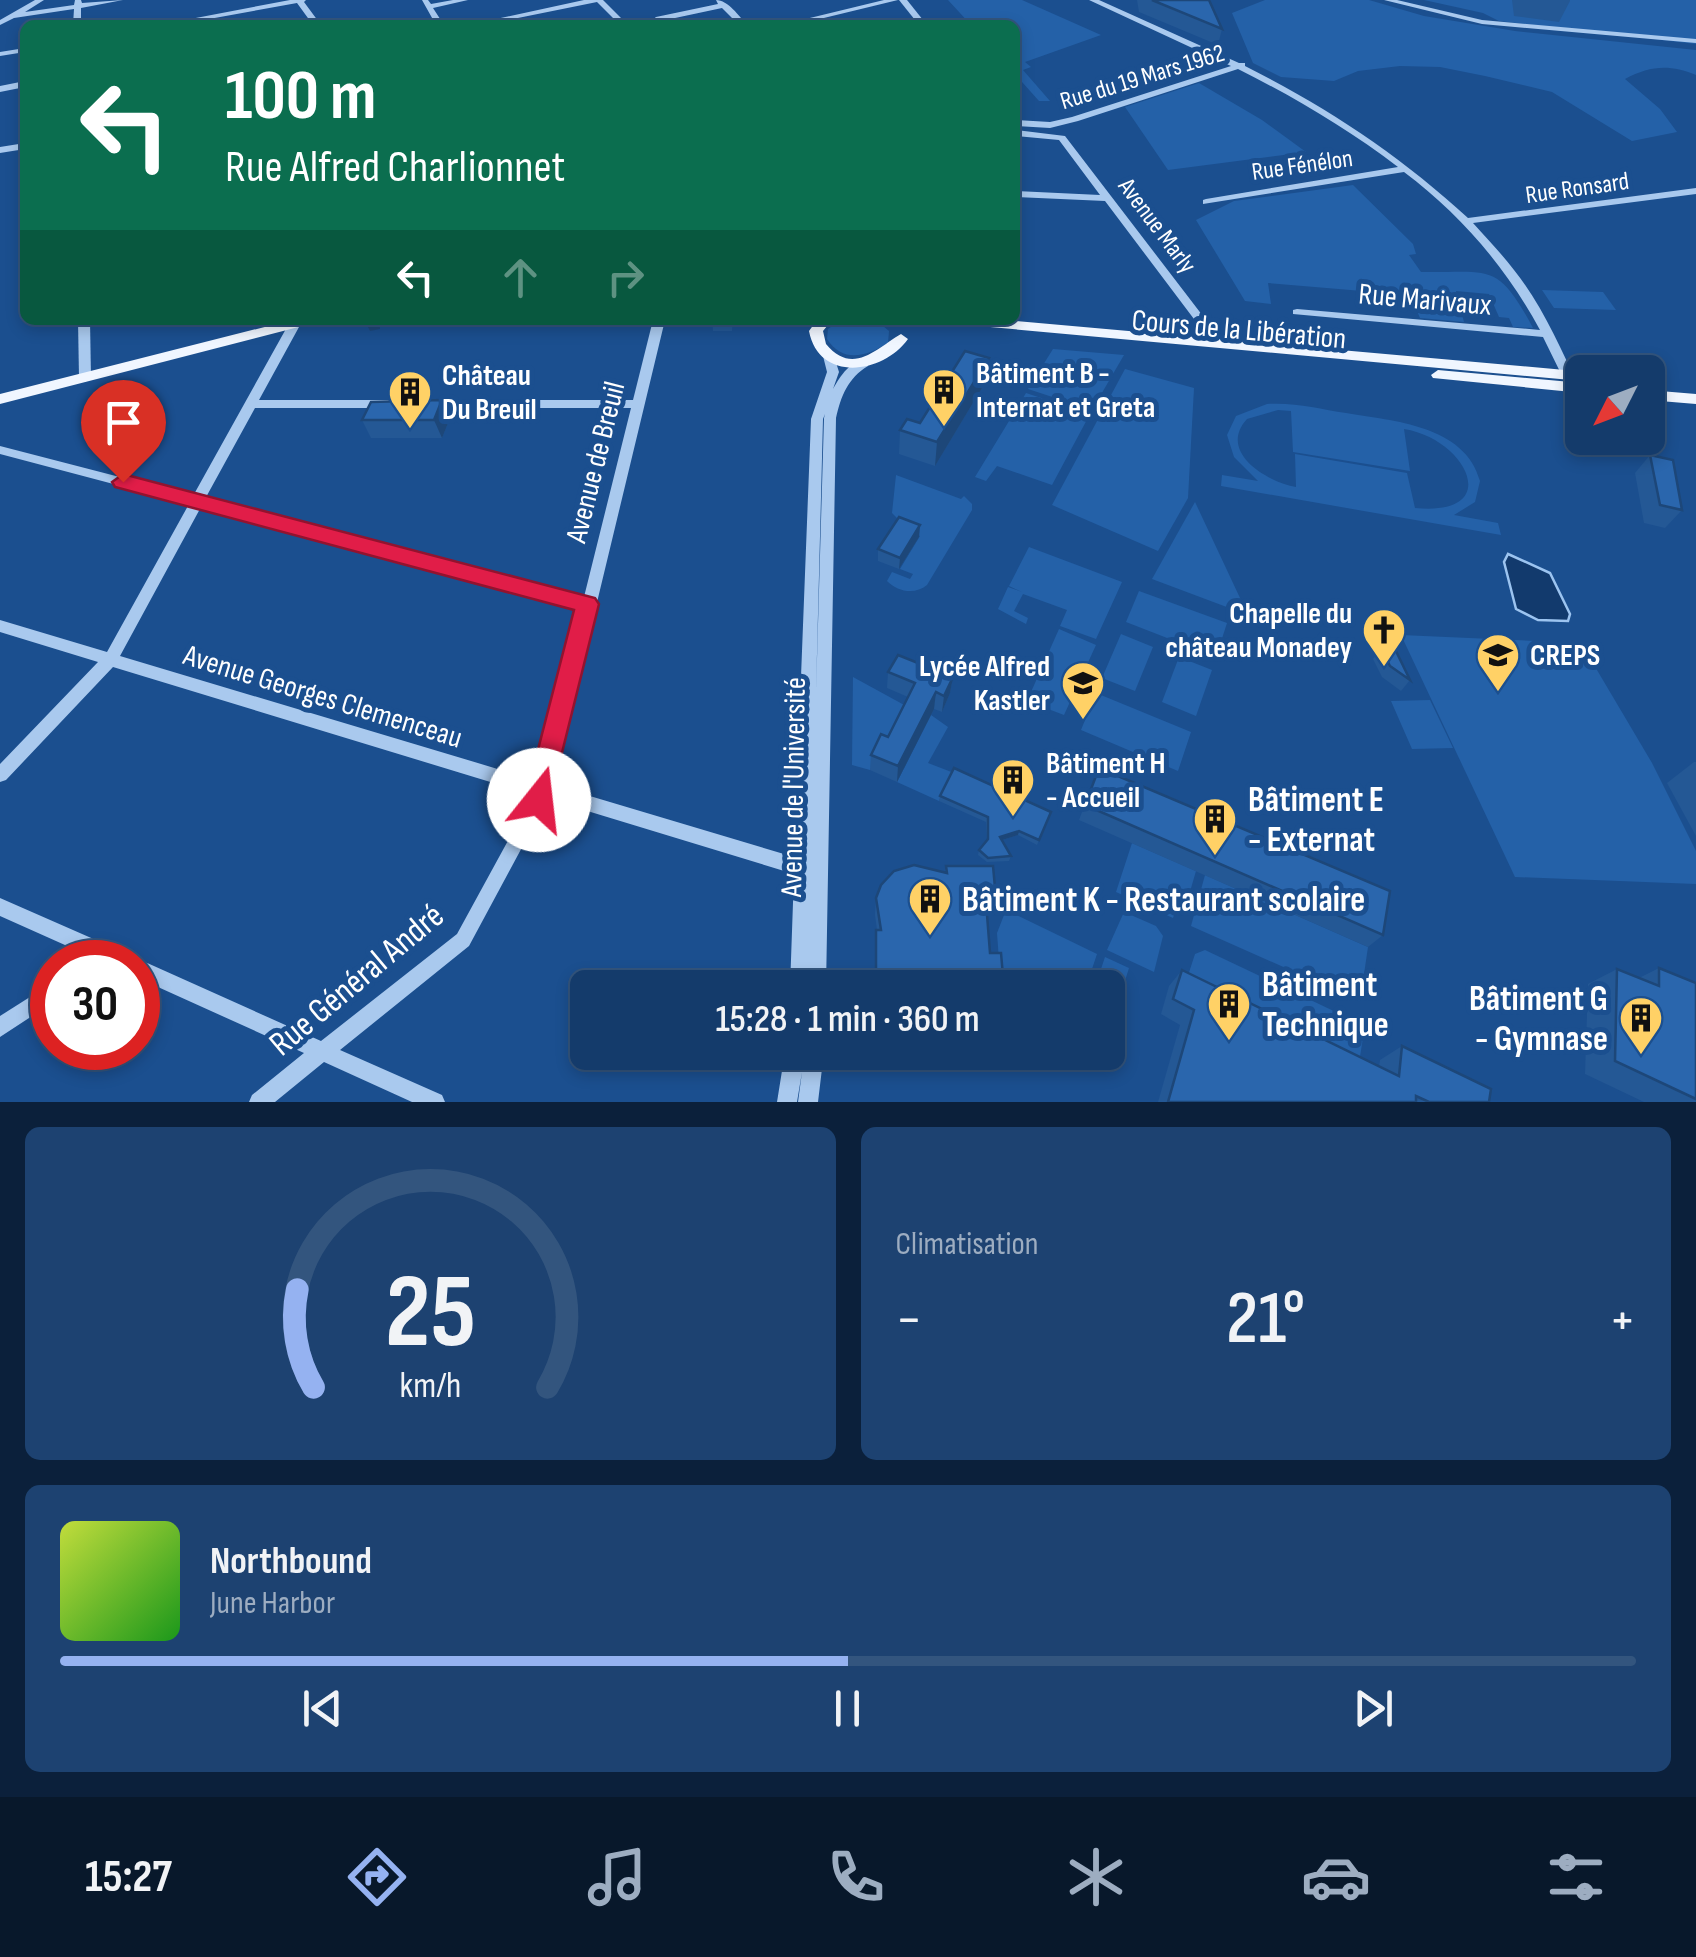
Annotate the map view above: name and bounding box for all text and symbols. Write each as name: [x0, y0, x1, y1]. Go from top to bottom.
street label: Rue du 19 Mars 1962: [1057, 38, 1228, 117]
text: 100 m: [225, 55, 376, 139]
icon: left: [60, 60, 190, 190]
text: Rue Alfred Charlionnet: [225, 140, 565, 195]
street label: Rue Fénélon: [1250, 143, 1355, 188]
street label: Rue Ronsard: [1524, 166, 1631, 211]
street label: Avenue Marly: [1110, 171, 1203, 280]
icon: left: [388, 250, 443, 305]
icon: ahead: [493, 250, 548, 305]
icon: right: [598, 250, 653, 305]
street label: Rue Marivaux: [1357, 276, 1493, 324]
street label: Cours de la Libération: [1130, 303, 1348, 357]
north arrow: [1565, 355, 1665, 455]
map controls: [1565, 355, 1665, 455]
place label: Bâtiment B - Internat et Greta: [976, 356, 1155, 426]
place label: Château Du Breuil: [442, 358, 537, 428]
building icon: Bâtiment B - Internat et Greta: [921, 367, 967, 428]
building icon: Château Du Breuil: [387, 369, 433, 430]
street label: Avenue de Breuil: [558, 378, 633, 547]
pin: [81, 380, 166, 483]
icon: arrive: [96, 395, 151, 450]
place label: Chapelle du château Monadey: [1165, 596, 1353, 666]
church icon: Chapelle du château Monadey: [1361, 607, 1407, 668]
school or university icon: CREPS: [1475, 632, 1521, 693]
street label: Avenue Georges Clemenceau: [178, 637, 466, 756]
place label: CREPS: [1530, 638, 1600, 674]
place label: Lycée Alfred Kastler: [919, 649, 1050, 719]
school or university icon: Lycée Alfred Kastler: [1060, 660, 1106, 721]
street label: Avenue de l'Université: [774, 677, 814, 898]
place label: Bâtiment H - Accueil: [1046, 746, 1165, 816]
position arrow: [487, 748, 591, 852]
building icon: Bâtiment H - Accueil: [990, 757, 1036, 818]
place label: Bâtiment E - Externat: [1248, 779, 1384, 862]
building icon: Bâtiment E - Externat: [1192, 796, 1238, 857]
building icon: Bâtiment K - Restaurant scolaire: [907, 876, 953, 937]
place label: Bâtiment K - Restaurant scolaire: [962, 879, 1365, 922]
street label: Rue Général André: [261, 895, 453, 1066]
speed limit sign: 30: [30, 940, 160, 1070]
place label: Bâtiment Technique: [1262, 964, 1389, 1047]
place label: Bâtiment G - Gymnase: [1469, 978, 1608, 1061]
building icon: Bâtiment Technique: [1206, 981, 1252, 1042]
building icon: Bâtiment G - Gymnase: [1618, 995, 1664, 1056]
text: 15:28 · 1 min · 360 m: [715, 997, 980, 1042]
text: Climatisation: [896, 1225, 1039, 1264]
text: 25: [385, 1251, 476, 1376]
text: 21°: [1226, 1274, 1305, 1365]
text: −: [896, 1287, 922, 1354]
text: +: [1609, 1287, 1636, 1354]
text: km/h: [399, 1365, 461, 1408]
text: Northbound: [210, 1539, 372, 1584]
text: June Harbor: [210, 1584, 335, 1623]
icon: previous: [295, 1681, 350, 1736]
icon: pause: [820, 1681, 875, 1736]
icon: next: [1346, 1681, 1401, 1736]
icon: directions: [342, 1842, 412, 1912]
icon: music: [582, 1842, 652, 1912]
icon: phone: [821, 1842, 891, 1912]
icon: climate: [1061, 1842, 1131, 1912]
icon: car: [1301, 1842, 1371, 1912]
icon: filters: [1541, 1842, 1611, 1912]
text: 15:27: [85, 1850, 172, 1905]

